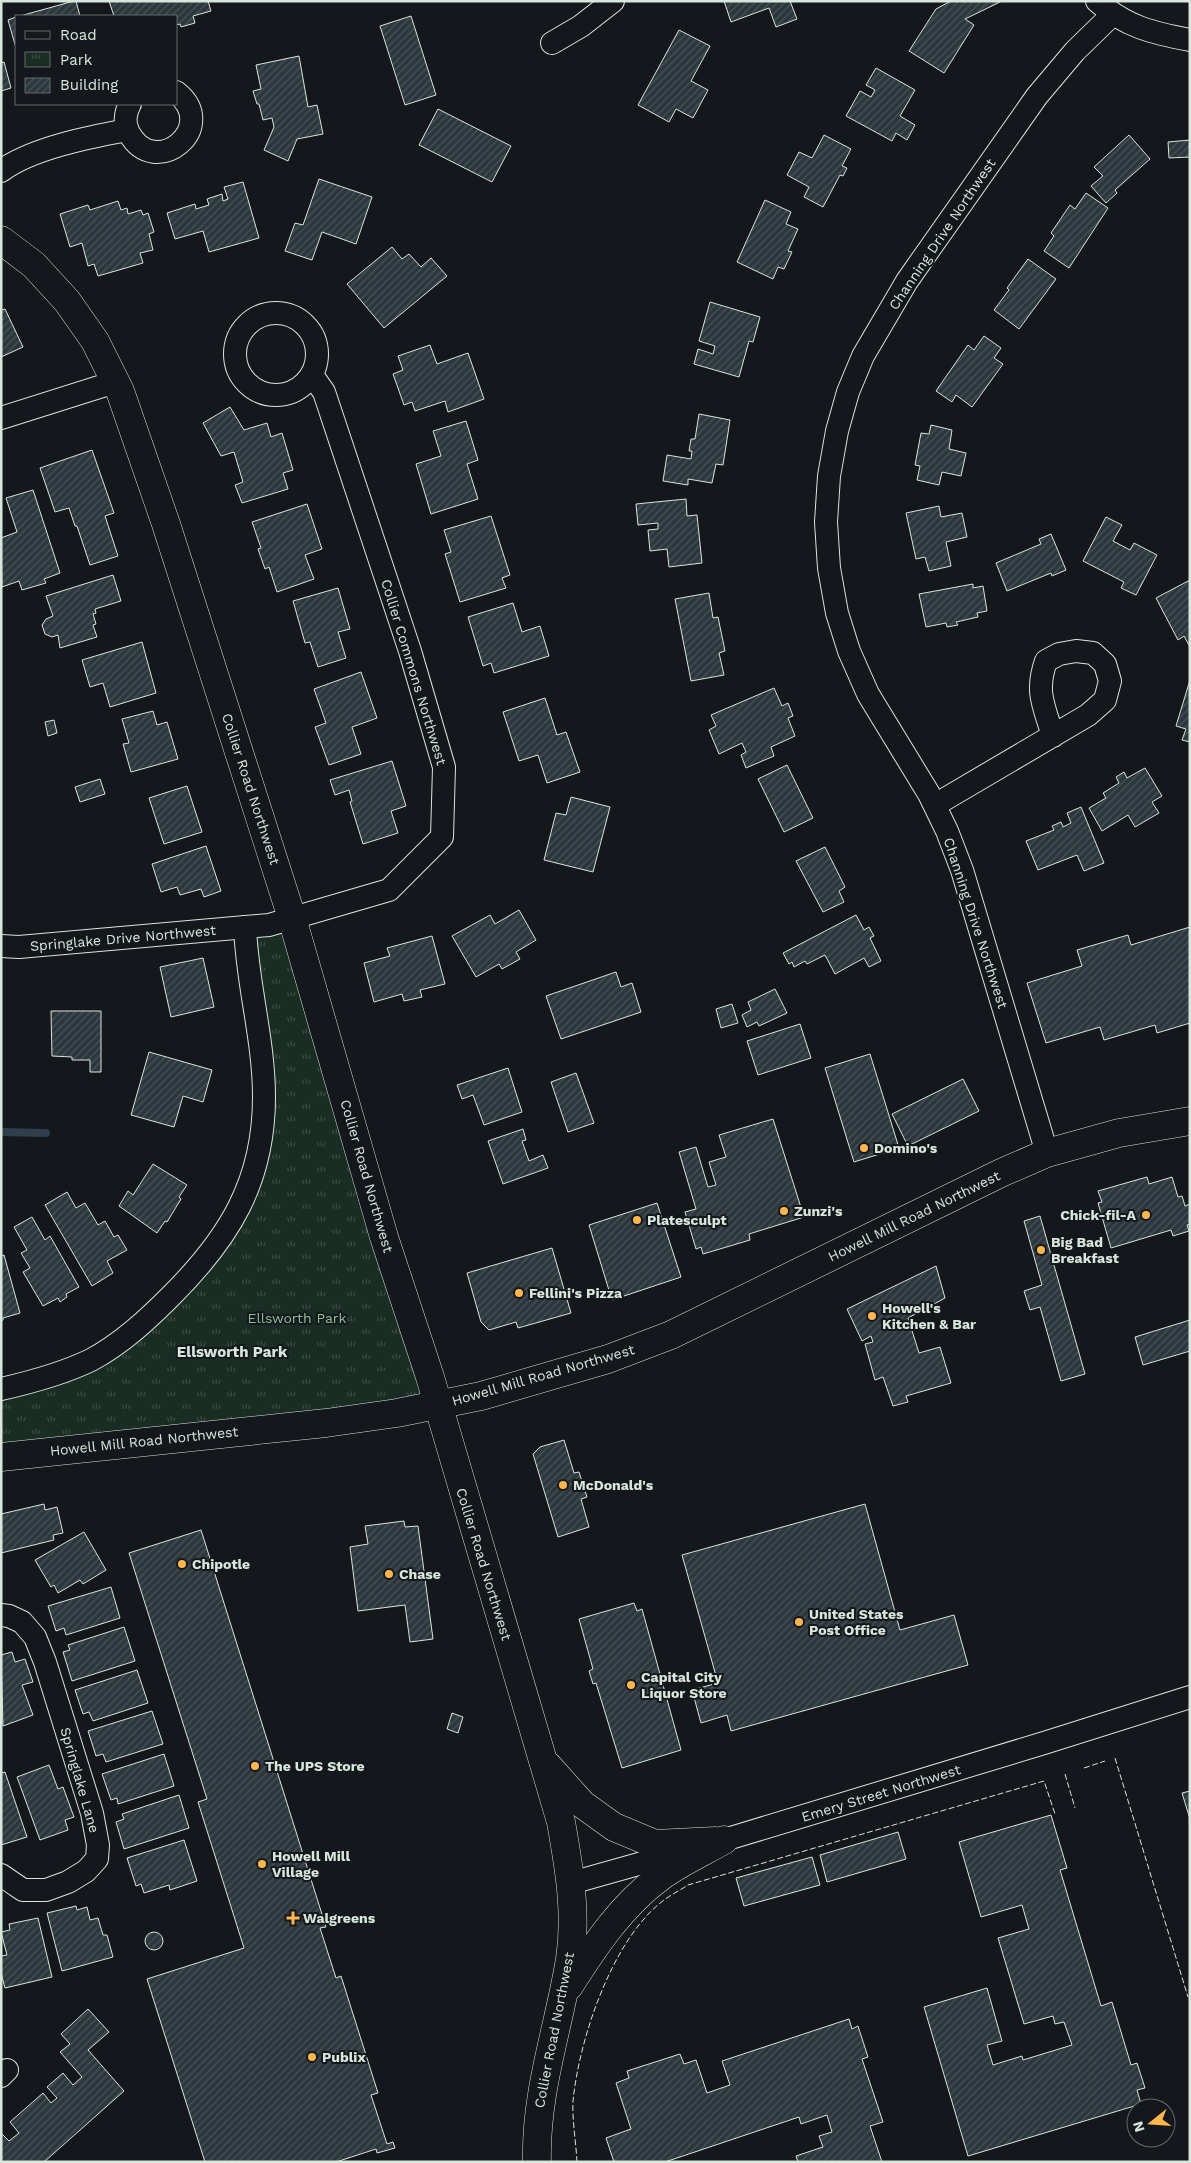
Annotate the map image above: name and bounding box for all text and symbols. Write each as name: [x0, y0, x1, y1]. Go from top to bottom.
legend: [15, 15, 178, 105]
text: Road: [60, 26, 97, 44]
text: Park: [60, 51, 93, 69]
text: Building: [60, 76, 118, 94]
street label: Channing Drive Northwest: [885, 155, 999, 313]
street label: Collier Commons Northwest: [378, 577, 450, 767]
street label: Collier Road Northwest: [219, 711, 283, 867]
street label: Channing Drive Northwest: [941, 835, 1011, 1011]
street label: Springlake Drive Northwest: [29, 922, 217, 954]
street label: Collier Road Northwest: [337, 1098, 397, 1255]
place label: Domino's: [874, 1140, 938, 1156]
marker: Domino's: [858, 1142, 870, 1154]
street label: Howell Mill Road Northwest: [825, 1167, 1003, 1265]
place label: Zunzi's: [794, 1203, 843, 1219]
marker: Zunzi's: [778, 1205, 790, 1217]
place label: Chick-fil-A: [1060, 1207, 1137, 1223]
marker: Chick-fil-A: [1140, 1209, 1152, 1221]
place label: Platesculpt: [647, 1212, 727, 1228]
marker: Platesculpt: [631, 1214, 643, 1226]
place label: Big Bad Breakfast: [1051, 1234, 1119, 1266]
marker: Big Bad Breakfast: [1035, 1244, 1047, 1256]
place label: Fellini's Pizza: [529, 1285, 623, 1301]
marker: Fellini's Pizza: [513, 1287, 525, 1299]
place label: Howell's Kitchen & Bar: [882, 1300, 976, 1332]
park label: Ellsworth Park: [247, 1310, 347, 1326]
marker: Howell's Kitchen & Bar: [866, 1310, 878, 1322]
street label: Howell Mill Road Northwest: [450, 1341, 636, 1409]
district label: Ellsworth Park: [177, 1343, 288, 1361]
street label: Howell Mill Road Northwest: [49, 1423, 239, 1459]
place label: McDonald's: [573, 1477, 654, 1493]
marker: McDonald's: [557, 1479, 569, 1491]
street label: Collier Road Northwest: [453, 1486, 515, 1642]
place label: Chipotle: [192, 1556, 250, 1572]
marker: Chipotle: [176, 1558, 188, 1570]
place label: Chase: [399, 1566, 441, 1582]
marker: Chase: [383, 1568, 395, 1580]
place label: United States Post Office: [809, 1606, 904, 1638]
marker: United States Post Office: [793, 1616, 805, 1628]
place label: Capital City Liquor Store: [641, 1669, 727, 1701]
marker: Capital City Liquor Store: [625, 1679, 637, 1691]
street label: Springlake Lane: [57, 1725, 103, 1835]
place label: The UPS Store: [265, 1758, 365, 1774]
marker: The UPS Store: [249, 1760, 261, 1772]
street label: Emery Street Northwest: [799, 1761, 963, 1825]
place label: Howell Mill Village: [272, 1848, 350, 1880]
marker: Howell Mill Village: [256, 1858, 268, 1870]
place label: Walgreens: [303, 1910, 376, 1926]
marker: Walgreens: [287, 1912, 299, 1924]
street label: Collier Road Northwest: [531, 1951, 577, 2109]
place label: Publix: [322, 2049, 366, 2065]
marker: Publix: [306, 2051, 318, 2063]
north arrow: [1126, 2098, 1176, 2148]
text: N: [1129, 2120, 1148, 2134]

